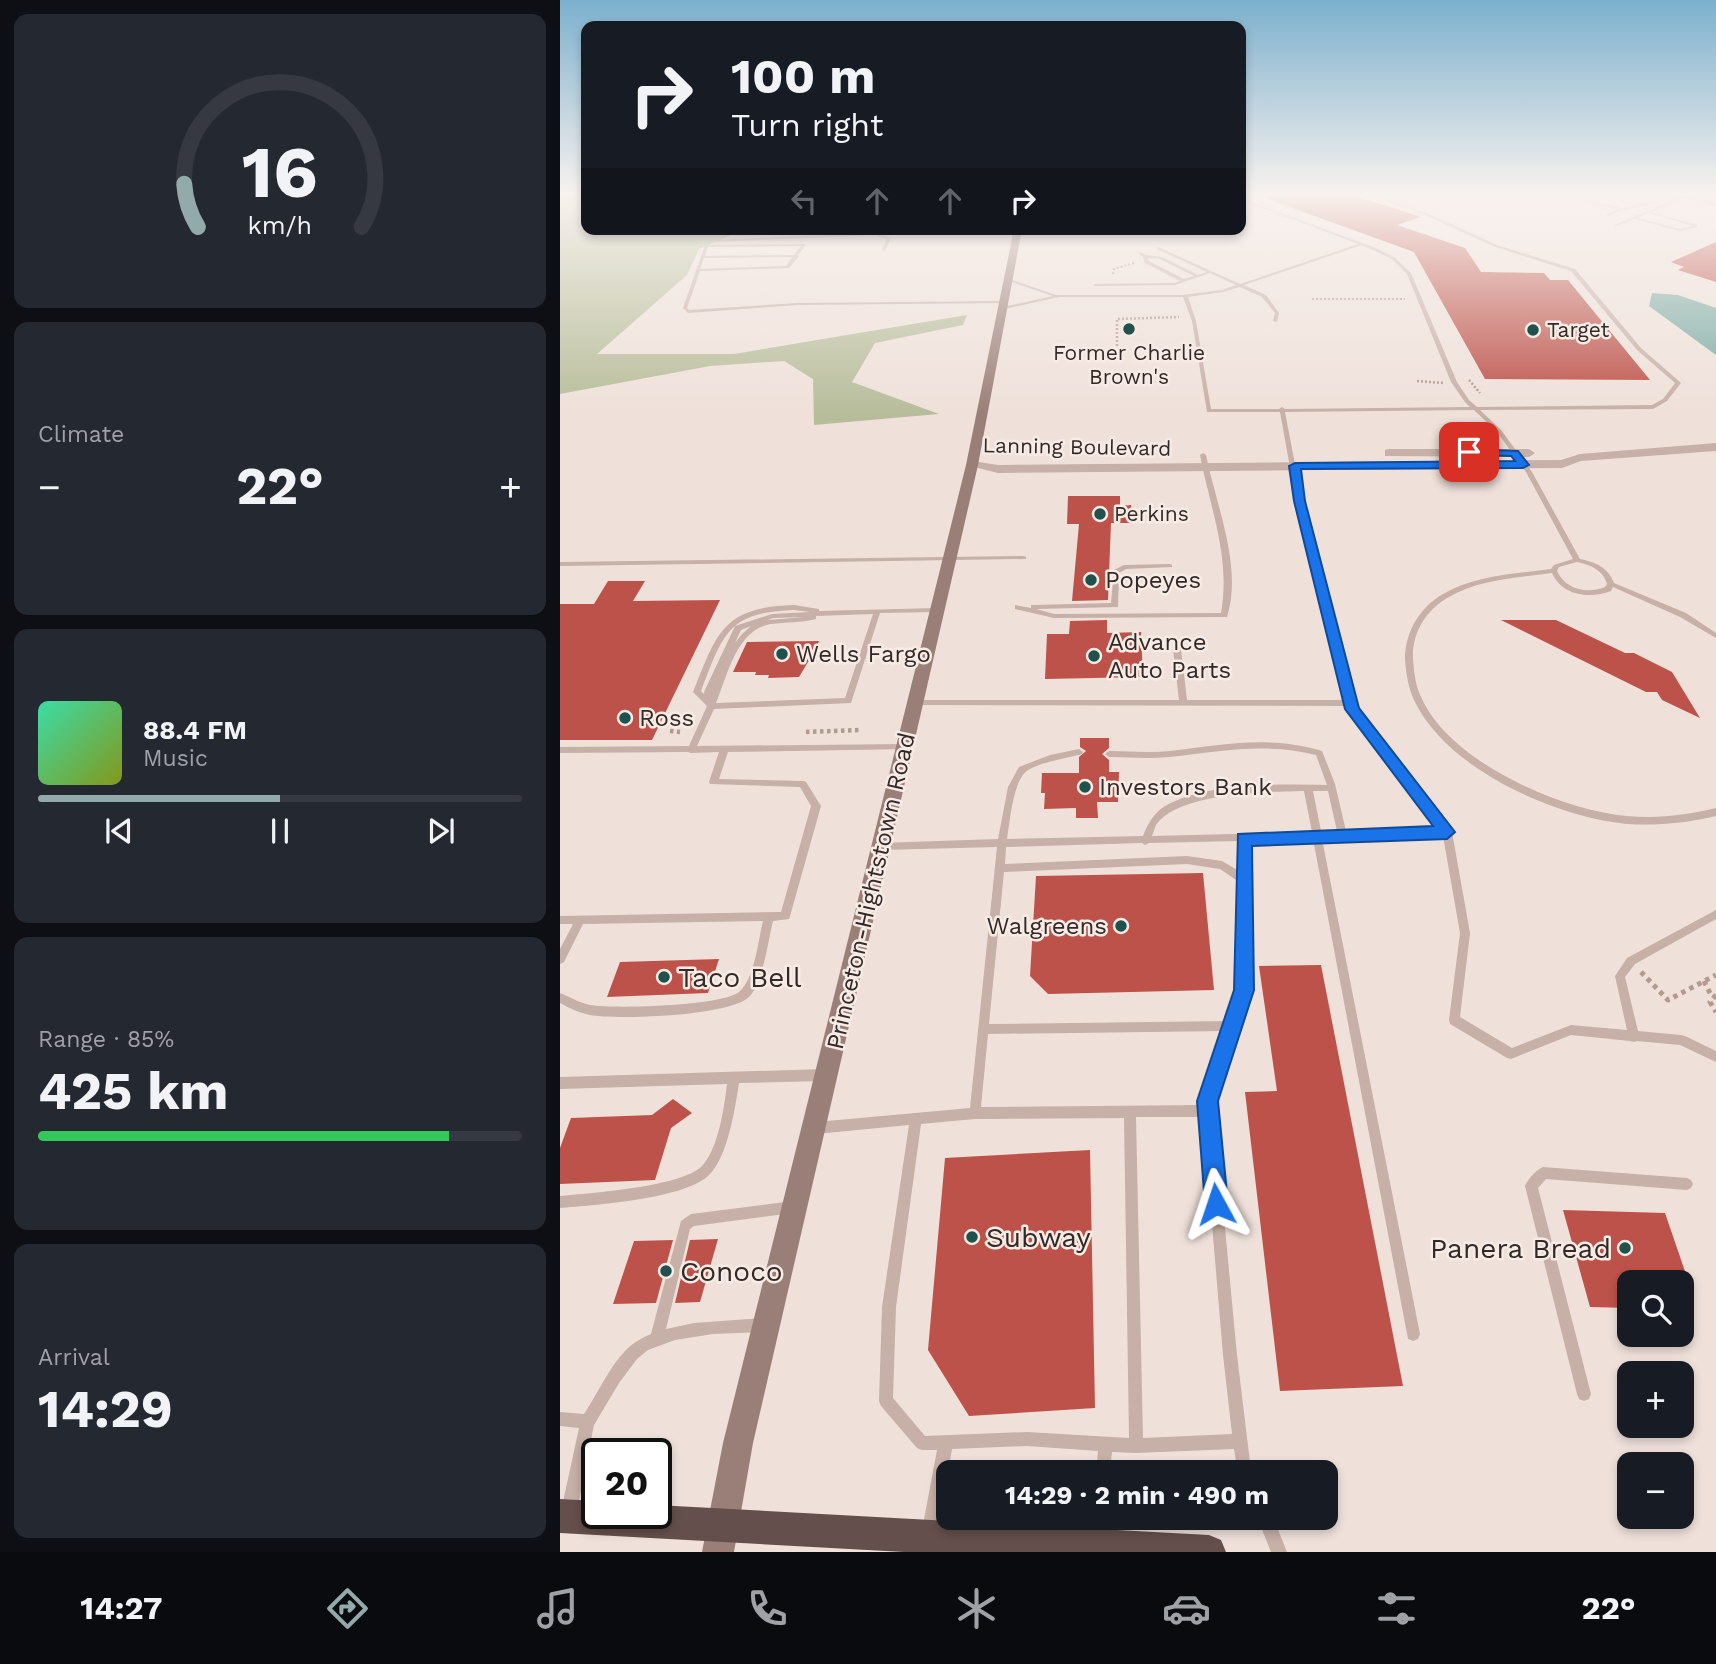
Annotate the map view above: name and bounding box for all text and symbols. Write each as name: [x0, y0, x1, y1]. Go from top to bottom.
text: 100 m: [731, 47, 875, 105]
icon: right: [616, 49, 707, 140]
text: Turn right: [731, 106, 883, 144]
text: 16: [242, 129, 318, 215]
icon: left: [785, 182, 823, 220]
icon: ahead: [858, 182, 896, 220]
icon: ahead: [931, 182, 969, 220]
icon: right: [1004, 182, 1042, 220]
text: km/h: [248, 211, 312, 240]
place label: Target: [1547, 317, 1609, 342]
marker: Former Charlie Brown's: [1121, 321, 1137, 337]
marker: Target: [1525, 322, 1541, 338]
place label: Former Charlie Brown's: [1053, 340, 1205, 389]
text: Climate: [38, 421, 124, 448]
pin: [1439, 422, 1499, 482]
street label: Lanning Boulevard: [982, 432, 1172, 461]
icon: arrive: [1450, 433, 1488, 471]
text: 22°: [236, 456, 324, 517]
text: −: [38, 465, 61, 509]
text: +: [499, 465, 522, 509]
place label: Perkins: [1114, 501, 1189, 526]
marker: Perkins: [1092, 506, 1108, 522]
place label: Popeyes: [1105, 566, 1201, 594]
marker: Popeyes: [1083, 572, 1099, 588]
place label: Advance Auto Parts: [1108, 628, 1231, 684]
place label: Wells Fargo: [796, 640, 931, 668]
marker: Wells Fargo: [774, 646, 790, 662]
marker: Advance Auto Parts: [1086, 648, 1102, 664]
place label: Ross: [639, 704, 694, 732]
marker: Ross: [617, 710, 633, 726]
text: 88.4 FM: [143, 715, 247, 745]
street label: Princeton-Hightstown Road: [821, 730, 921, 1052]
text: Music: [143, 745, 208, 772]
place label: Investors Bank: [1099, 773, 1272, 801]
marker: Investors Bank: [1077, 779, 1093, 795]
icon: previous: [100, 812, 138, 850]
icon: pause: [261, 812, 299, 850]
icon: next: [422, 812, 460, 850]
place label: Walgreens: [987, 912, 1107, 940]
marker: Walgreens: [1113, 918, 1129, 934]
place label: Taco Bell: [678, 961, 802, 994]
marker: Taco Bell: [656, 969, 672, 985]
text: Range · 85%: [38, 1026, 174, 1053]
text: 425 km: [38, 1061, 228, 1122]
position arrow: [1179, 1167, 1253, 1241]
place label: Subway: [986, 1221, 1091, 1254]
marker: Subway: [964, 1229, 980, 1245]
place label: Panera Bread: [1430, 1232, 1611, 1265]
marker: Panera Bread: [1617, 1240, 1633, 1256]
place label: Conoco: [680, 1255, 783, 1288]
marker: Conoco: [658, 1263, 674, 1279]
map controls: [1617, 1270, 1694, 1529]
button: search: [1617, 1270, 1694, 1347]
text: Arrival: [38, 1344, 110, 1371]
button: +: [1617, 1361, 1694, 1438]
text: 14:29: [38, 1379, 173, 1440]
speed limit sign: 20: [581, 1438, 672, 1529]
button: −: [1617, 1452, 1694, 1529]
text: 14:29 · 2 min · 490 m: [1005, 1480, 1269, 1510]
icon: directions: [323, 1584, 372, 1633]
icon: music: [533, 1584, 582, 1633]
icon: phone: [743, 1584, 792, 1633]
icon: climate: [952, 1584, 1001, 1633]
icon: car: [1162, 1584, 1211, 1633]
icon: filters: [1372, 1584, 1421, 1633]
text: 14:27: [80, 1589, 162, 1627]
text: 22°: [1582, 1589, 1636, 1627]

